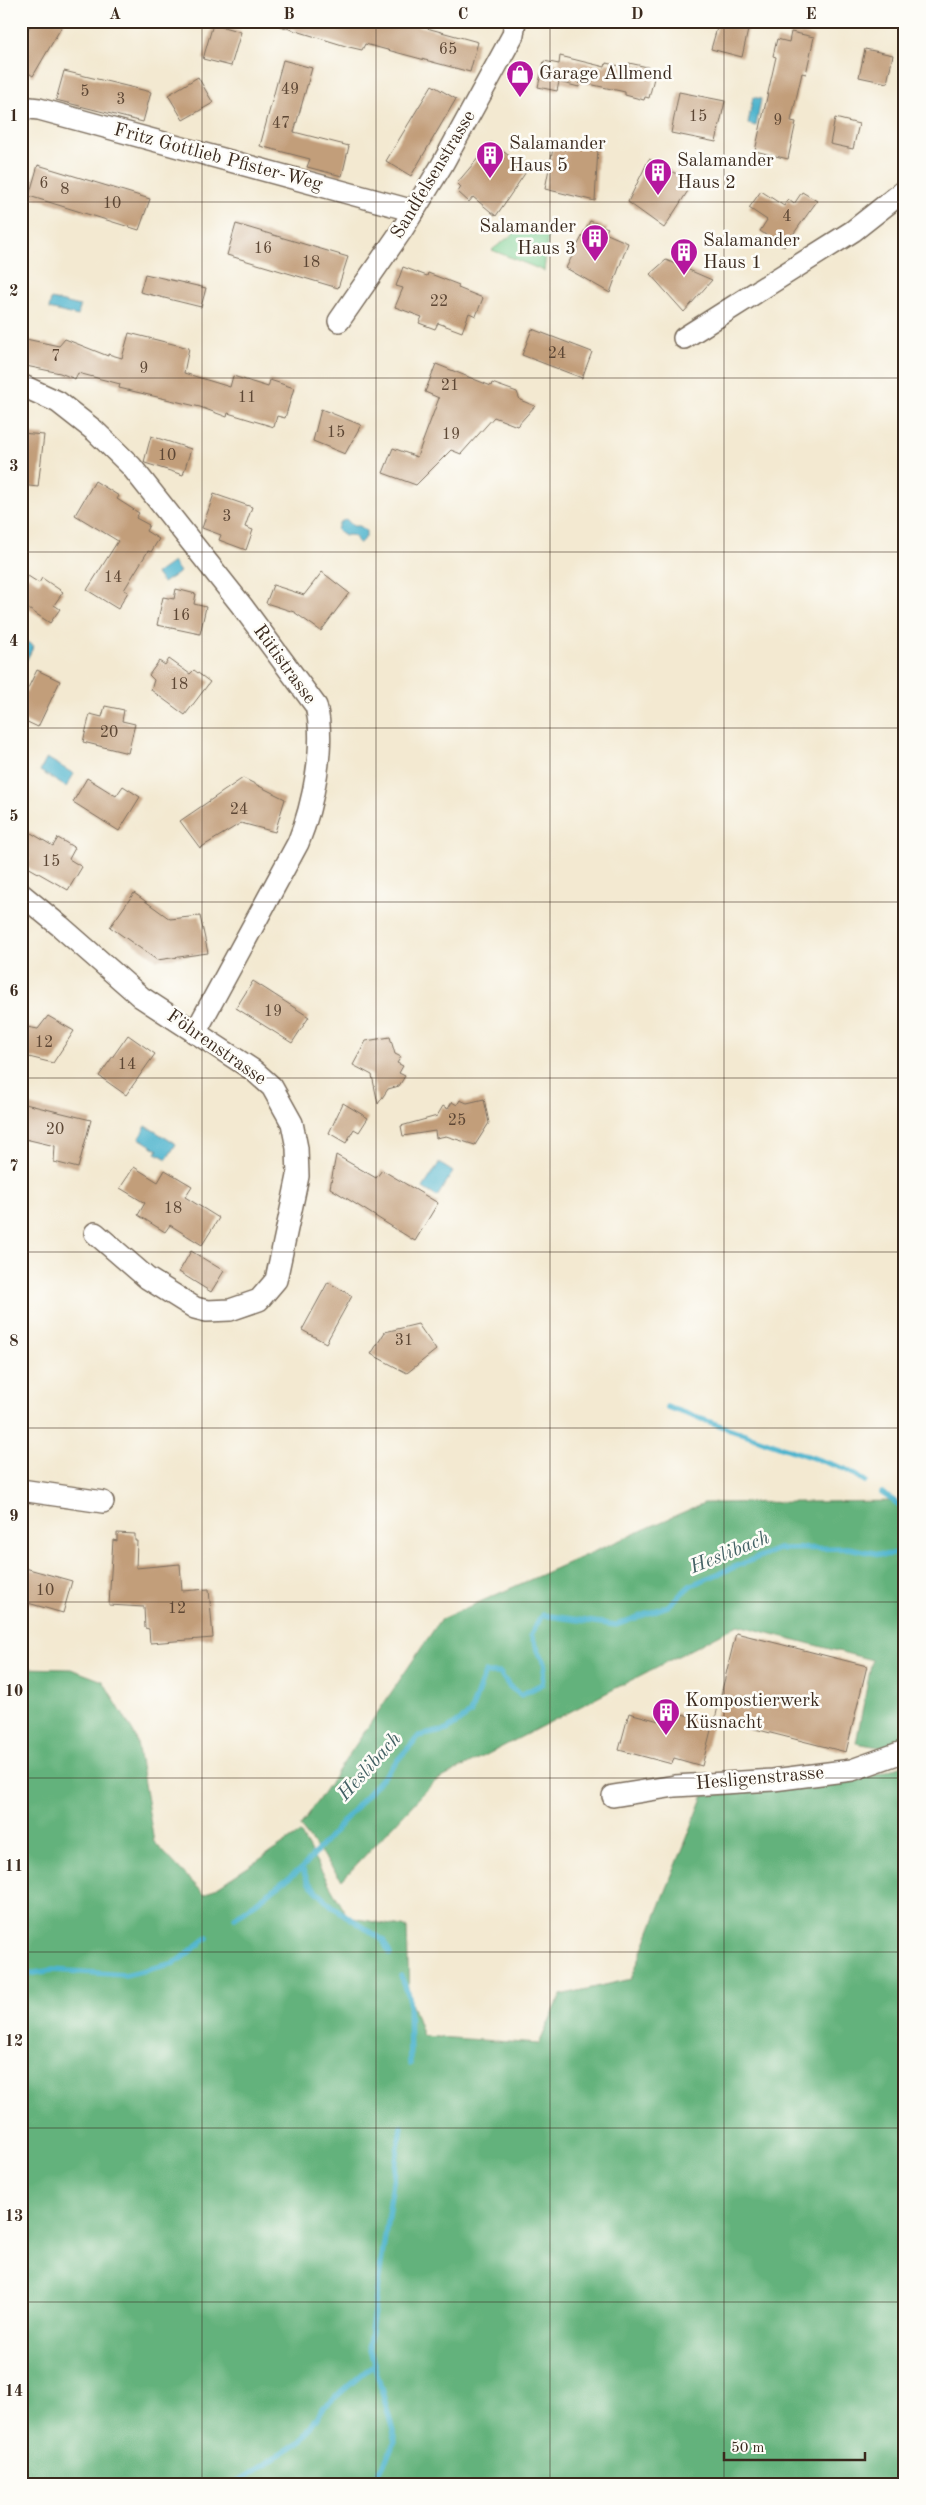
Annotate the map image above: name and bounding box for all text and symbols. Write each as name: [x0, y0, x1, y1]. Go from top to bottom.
text: A: [109, 7, 121, 23]
text: B: [283, 7, 295, 23]
text: C: [458, 7, 468, 23]
text: D: [631, 7, 643, 23]
text: E: [805, 7, 817, 23]
house number: 65: [439, 42, 457, 58]
shop icon: Garage Allmend: [505, 59, 535, 98]
place label: Garage Allmend: [539, 65, 672, 84]
house number: 49: [281, 82, 299, 98]
house number: 5: [80, 84, 90, 100]
house number: 3: [116, 92, 126, 108]
street label: Sandfelsenstrasse: [388, 108, 480, 242]
text: 1: [9, 109, 19, 125]
house number: 15: [689, 109, 707, 125]
house number: 9: [773, 113, 783, 129]
house number: 47: [272, 116, 290, 132]
street label: Fritz Gottlieb Pfister-Weg: [111, 121, 325, 195]
place label: Salamander Haus 5: [509, 135, 606, 176]
building icon: Salamander Haus 5: [475, 140, 505, 179]
place label: Salamander Haus 2: [677, 152, 774, 193]
building icon: Salamander Haus 2: [643, 157, 673, 196]
house number: 6: [39, 176, 49, 192]
house number: 8: [60, 182, 70, 198]
house number: 10: [103, 196, 121, 212]
house number: 4: [782, 209, 792, 225]
place label: Salamander Haus 3: [479, 218, 576, 259]
building icon: Salamander Haus 3: [580, 223, 610, 262]
place label: Salamander Haus 1: [703, 232, 800, 273]
building icon: Salamander Haus 1: [669, 237, 699, 276]
house number: 16: [254, 241, 272, 257]
house number: 18: [302, 255, 320, 271]
text: 2: [9, 284, 19, 300]
house number: 22: [430, 294, 448, 310]
house number: 24: [548, 346, 566, 362]
house number: 7: [51, 349, 61, 365]
house number: 9: [139, 361, 149, 377]
house number: 21: [441, 378, 459, 394]
house number: 11: [238, 390, 256, 406]
house number: 15: [327, 425, 345, 441]
house number: 19: [442, 427, 460, 443]
house number: 10: [158, 448, 176, 464]
text: 3: [9, 459, 19, 475]
house number: 3: [222, 509, 232, 525]
house number: 14: [104, 570, 122, 586]
house number: 16: [172, 608, 190, 624]
street label: Rütistrasse: [249, 622, 319, 708]
text: 4: [9, 634, 19, 650]
house number: 18: [170, 677, 188, 693]
house number: 20: [100, 725, 118, 741]
house number: 24: [230, 802, 248, 818]
text: 5: [9, 809, 19, 825]
house number: 15: [42, 854, 60, 870]
text: 6: [9, 984, 19, 1000]
house number: 19: [264, 1004, 282, 1020]
street label: Föhrenstrasse: [163, 1007, 269, 1089]
house number: 12: [35, 1035, 53, 1051]
house number: 14: [118, 1057, 136, 1073]
house number: 25: [448, 1113, 466, 1129]
house number: 20: [46, 1122, 64, 1138]
text: 7: [9, 1159, 19, 1175]
house number: 18: [164, 1201, 182, 1217]
house number: 31: [395, 1333, 413, 1349]
text: 8: [9, 1334, 19, 1350]
text: 9: [9, 1509, 19, 1525]
water label: Heslibach: [686, 1528, 773, 1578]
house number: 10: [36, 1583, 54, 1599]
house number: 12: [168, 1601, 186, 1617]
text: 10: [5, 1684, 23, 1700]
place label: Kompostierwerk Küsnacht: [685, 1692, 820, 1733]
building icon: Kompostierwerk Küsnacht: [651, 1697, 681, 1736]
water label: Heslibach: [334, 1729, 406, 1806]
street label: Hesligenstrasse: [695, 1764, 825, 1794]
text: 11: [5, 1859, 23, 1875]
text: 12: [5, 2034, 23, 2050]
text: 13: [5, 2209, 23, 2225]
text: 14: [5, 2384, 23, 2400]
scale bar: [724, 2430, 865, 2462]
text: 50 m: [731, 2441, 765, 2456]

